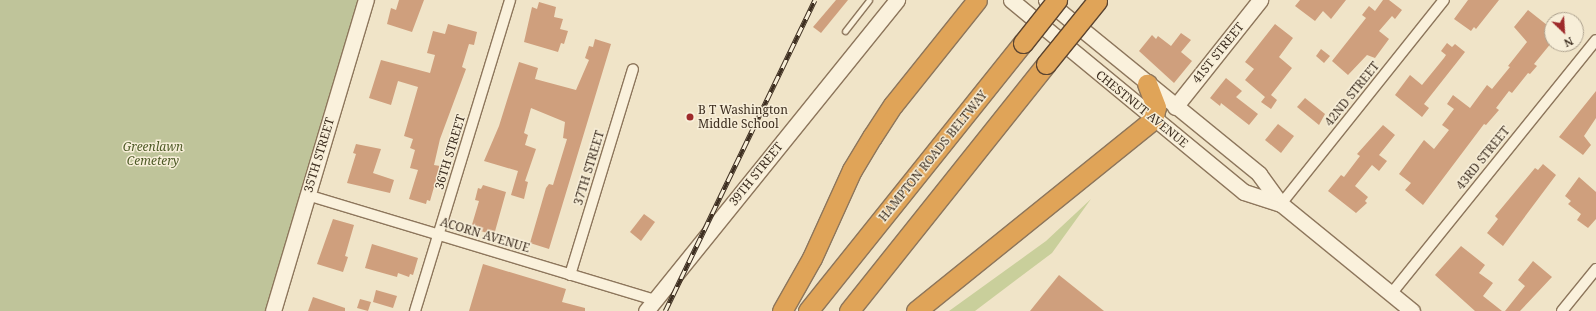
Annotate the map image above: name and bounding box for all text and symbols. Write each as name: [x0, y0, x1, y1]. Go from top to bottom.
north arrow: [1544, 12, 1584, 52]
street label: 41ST STREET: [1189, 20, 1247, 86]
text: N: [1562, 34, 1576, 51]
street label: 42ND STREET: [1322, 59, 1382, 129]
street label: CHESTNUT AVENUE: [1093, 67, 1191, 151]
street label: HAMPTON ROADS BELTWAY: [876, 88, 990, 224]
place label: B T Washington Middle School: [698, 103, 788, 131]
marker: B T Washington Middle School: [685, 112, 695, 122]
street label: 36TH STREET: [432, 113, 468, 191]
street label: 35TH STREET: [301, 116, 337, 194]
street label: 43RD STREET: [1453, 124, 1513, 192]
street label: 37TH STREET: [571, 129, 607, 207]
street label: 39TH STREET: [726, 139, 786, 209]
park label: Greenlawn Cemetery: [123, 140, 183, 168]
street label: ACORN AVENUE: [438, 215, 532, 255]

